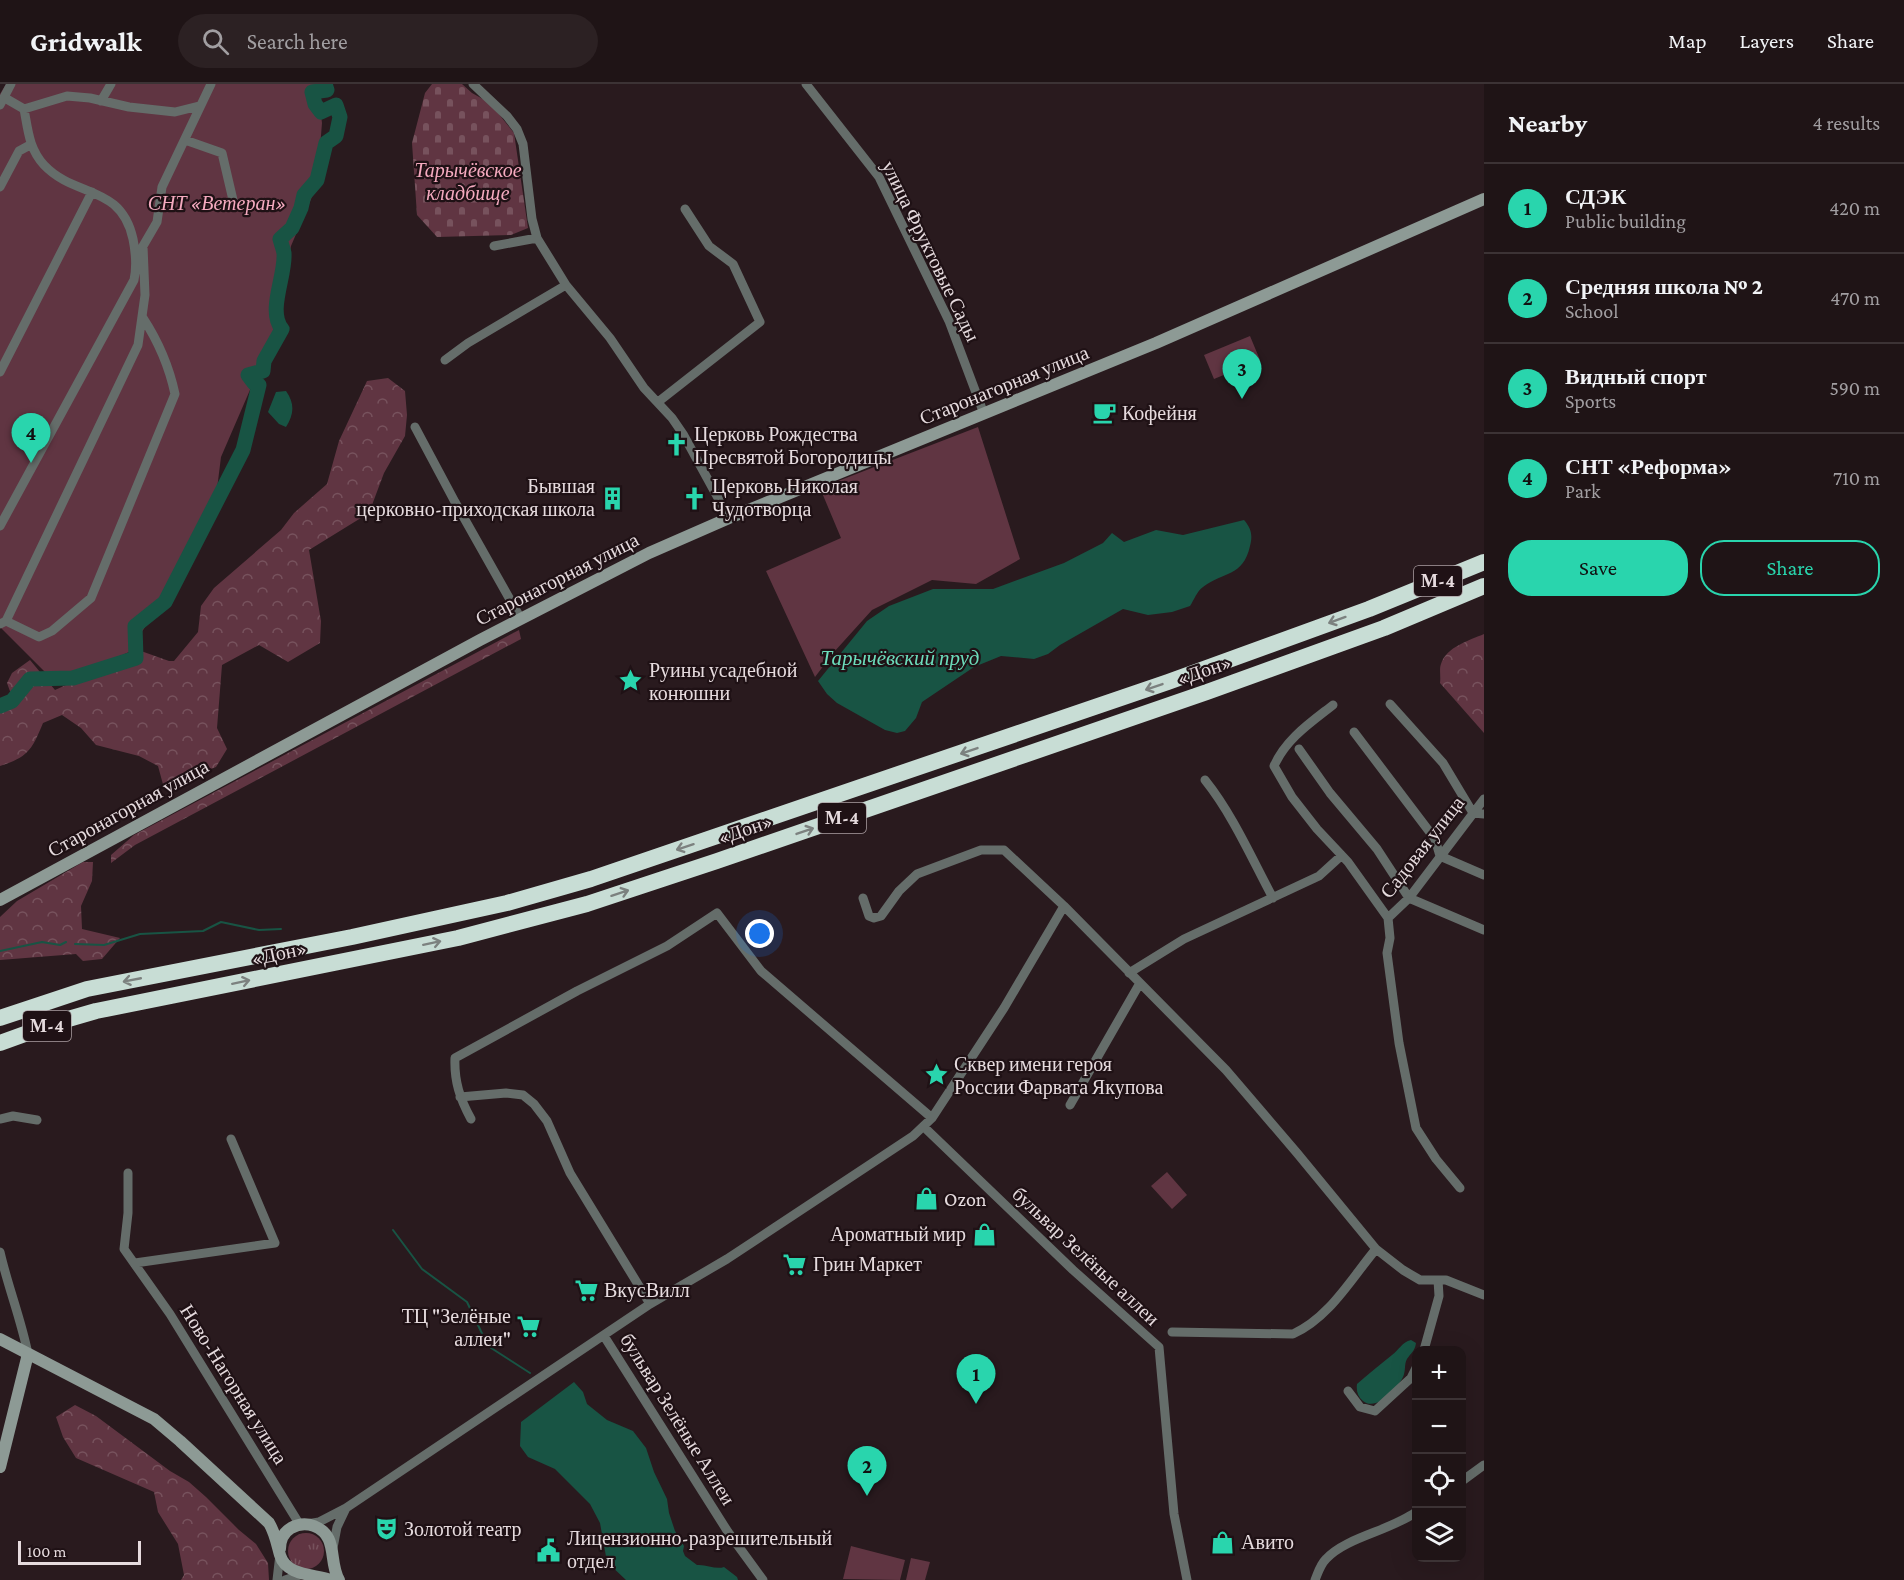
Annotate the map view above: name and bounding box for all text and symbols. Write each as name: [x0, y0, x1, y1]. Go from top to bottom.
search box: [178, 14, 598, 68]
icon: search: [199, 25, 232, 58]
text: Gridwalk: [30, 26, 142, 57]
text: Search here: [247, 29, 348, 54]
text: Map: [1668, 29, 1707, 53]
text: Layers: [1740, 29, 1794, 53]
text: Share: [1827, 29, 1874, 53]
text: Nearby: [1508, 109, 1587, 138]
text: 4 results: [1813, 112, 1880, 134]
street label: улица Фруктовые Сады: [877, 157, 984, 345]
park label: Тарычёвское кладбище: [414, 159, 522, 205]
text: СДЭК: [1565, 184, 1626, 209]
park label: СНТ «Ветеран»: [148, 192, 286, 215]
text: 1: [1524, 197, 1531, 219]
text: 420 m: [1829, 197, 1880, 219]
text: Public building: [1565, 210, 1686, 232]
text: Средняя школа № 2: [1565, 274, 1763, 299]
text: 2: [1522, 287, 1533, 309]
text: 470 m: [1830, 287, 1880, 309]
text: School: [1565, 300, 1618, 322]
street label: Старонагорная улица: [916, 341, 1092, 430]
pin: 3: [1222, 350, 1262, 399]
text: Видный спорт: [1565, 364, 1706, 389]
text: 3: [1523, 377, 1532, 399]
text: 590 m: [1830, 377, 1880, 399]
text: Sports: [1565, 390, 1616, 412]
cafe icon: Кофейня: [1091, 400, 1117, 426]
place label: Кофейня: [1122, 402, 1197, 425]
pin: 4: [12, 414, 51, 463]
place label: Церковь Рождества Пресвятой Богородицы: [694, 423, 892, 469]
church icon: Церковь Рождества Пресвятой Богородицы: [663, 432, 689, 458]
text: СНТ «Реформа»: [1565, 454, 1732, 479]
text: 4: [1522, 467, 1533, 489]
text: 710 m: [1833, 467, 1880, 489]
place label: Бывшая церковно-приходская школа: [356, 475, 595, 521]
place label: Церковь Николая Чудотворца: [712, 475, 858, 521]
text: Park: [1565, 480, 1601, 502]
building icon: Бывшая церковно-приходская школа: [600, 485, 626, 511]
church icon: Церковь Николая Чудотворца: [681, 485, 707, 511]
street label: Старонагорная улица: [472, 528, 643, 631]
button: Save: [1508, 540, 1688, 596]
button: Share: [1700, 540, 1880, 596]
road number: М-4: [1414, 566, 1462, 596]
one-way arrow: [1328, 616, 1347, 627]
water label: Тарычёвский пруд: [820, 646, 980, 670]
street label: «Дон»: [1174, 650, 1234, 690]
place label: Руины усадебной конюшни: [649, 659, 798, 704]
place icon: Руины усадебной конюшни: [618, 668, 644, 694]
one-way arrow: [1145, 683, 1164, 694]
one-way arrow: [960, 746, 979, 757]
street label: Старонагорная улица: [44, 755, 213, 862]
street label: Садовая улица: [1376, 792, 1469, 903]
road number: М-4: [818, 803, 866, 833]
street label: «Дон»: [715, 809, 775, 849]
one-way arrow: [795, 824, 814, 835]
one-way arrow: [676, 843, 695, 854]
one-way arrow: [610, 887, 629, 898]
your location: [745, 919, 774, 948]
street label: «Дон»: [249, 936, 309, 971]
one-way arrow: [422, 937, 441, 948]
one-way arrow: [122, 975, 142, 986]
one-way arrow: [230, 976, 250, 987]
road number: М-4: [23, 1011, 71, 1041]
place label: Сквер имени героя России Фарвата Якупова: [954, 1053, 1164, 1099]
place icon: Сквер имени героя России Фарвата Якупова: [923, 1062, 949, 1088]
street label: бульвар Зелёные аллеи: [1007, 1182, 1164, 1331]
shop icon: Ozon: [913, 1186, 939, 1212]
place label: Ozon: [944, 1188, 987, 1210]
shop icon: Ароматный мир: [971, 1221, 997, 1247]
place label: Ароматный мир: [830, 1223, 966, 1246]
supermarket icon: Грин Маркет: [782, 1251, 808, 1277]
place label: Грин Маркет: [813, 1253, 922, 1276]
supermarket icon: ВкусВилл: [573, 1277, 599, 1303]
place label: ВкусВилл: [604, 1279, 690, 1302]
street label: Ново-Нагорная улица: [175, 1300, 292, 1468]
place label: ТЦ "Зелёные аллеи": [402, 1305, 511, 1350]
supermarket icon: ТЦ "Зелёные аллеи": [516, 1314, 542, 1340]
street label: бульвар Зелёные Аллеи: [615, 1329, 740, 1510]
map controls: [1412, 1346, 1466, 1562]
button: +: [1412, 1346, 1466, 1400]
pin: 1: [956, 1354, 996, 1404]
button: −: [1412, 1400, 1466, 1454]
pin: 2: [848, 1446, 886, 1496]
button: locate: [1412, 1454, 1466, 1508]
button: layers: [1412, 1508, 1466, 1562]
theatre icon: Золотой театр: [373, 1516, 399, 1542]
place label: Золотой театр: [404, 1518, 522, 1541]
place label: Лицензионно-разрешительный отдел: [567, 1527, 832, 1573]
shop icon: Авито: [1210, 1529, 1236, 1555]
place label: Авито: [1241, 1531, 1294, 1553]
public building icon: Лицензионно-разрешительный отдел: [536, 1537, 562, 1563]
scale bar: [18, 1538, 141, 1566]
text: 100 m: [27, 1543, 66, 1560]

